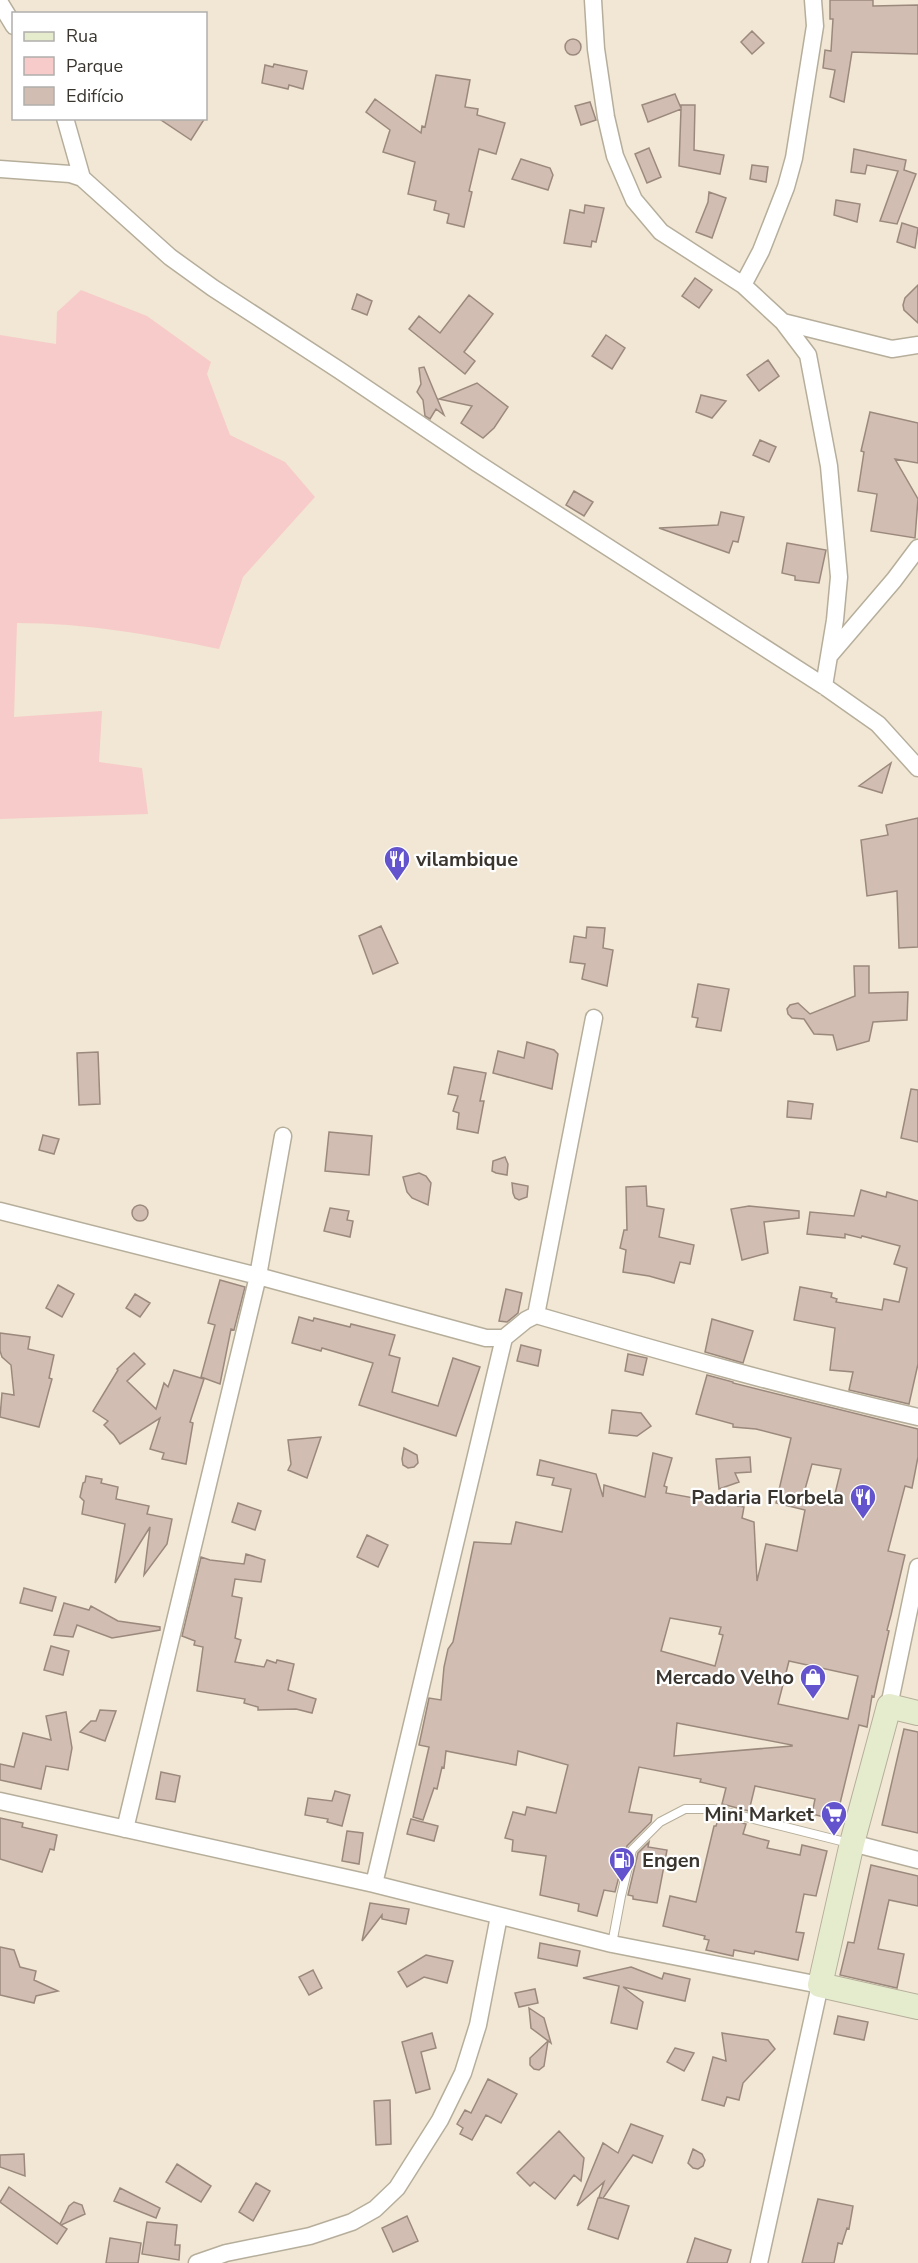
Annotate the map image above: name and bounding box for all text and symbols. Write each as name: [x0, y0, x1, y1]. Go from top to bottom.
legend: [12, 12, 207, 120]
text: Rua: [66, 24, 98, 48]
text: Parque: [66, 54, 123, 78]
text: Edifício: [66, 84, 124, 108]
restaurant icon: vilambique: [382, 844, 412, 882]
place label: vilambique: [415, 846, 518, 873]
restaurant icon: Padaria Florbela: [848, 1482, 878, 1520]
place label: Padaria Florbela: [691, 1484, 844, 1511]
shop icon: Mercado Velho: [798, 1662, 828, 1700]
place label: Mercado Velho: [655, 1664, 794, 1691]
supermarket icon: Mini Market: [819, 1799, 849, 1837]
place label: Mini Market: [704, 1801, 814, 1828]
fuel station icon: Engen: [607, 1845, 637, 1883]
place label: Engen: [642, 1847, 700, 1874]

